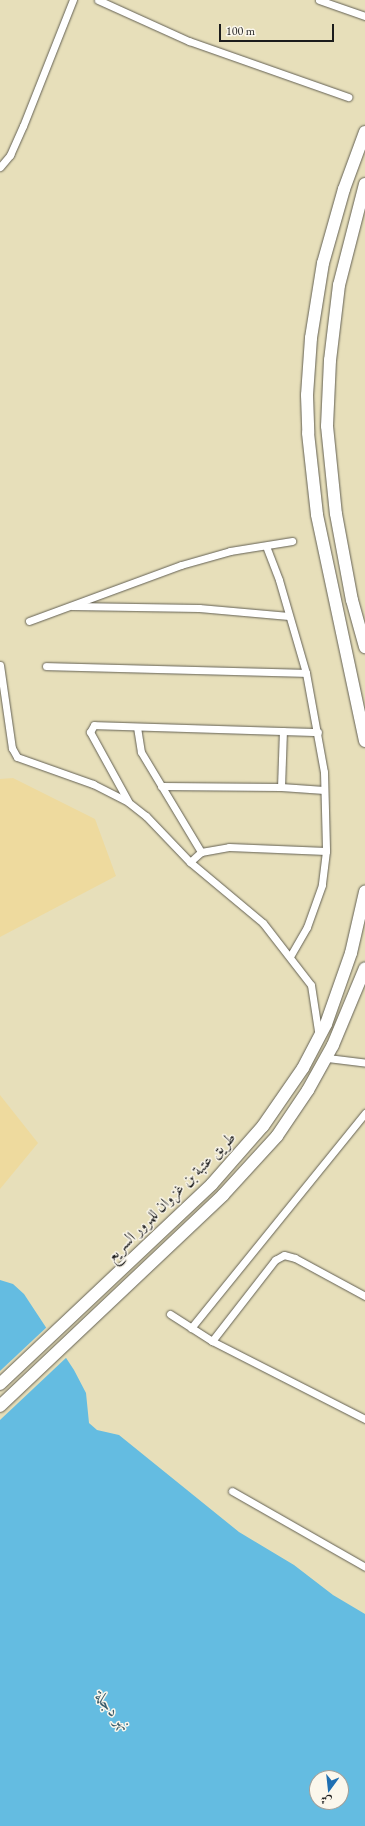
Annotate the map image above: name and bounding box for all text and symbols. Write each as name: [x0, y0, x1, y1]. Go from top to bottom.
scale bar: [221, 16, 336, 42]
text: 100 m: [226, 23, 255, 39]
street label: طريق عتبة بن غزوان للمرور السريع: [102, 1128, 240, 1266]
water label: نهر دجلة: [90, 1687, 136, 1735]
north arrow: [309, 1770, 349, 1810]
text: ش: [319, 1792, 333, 1809]

